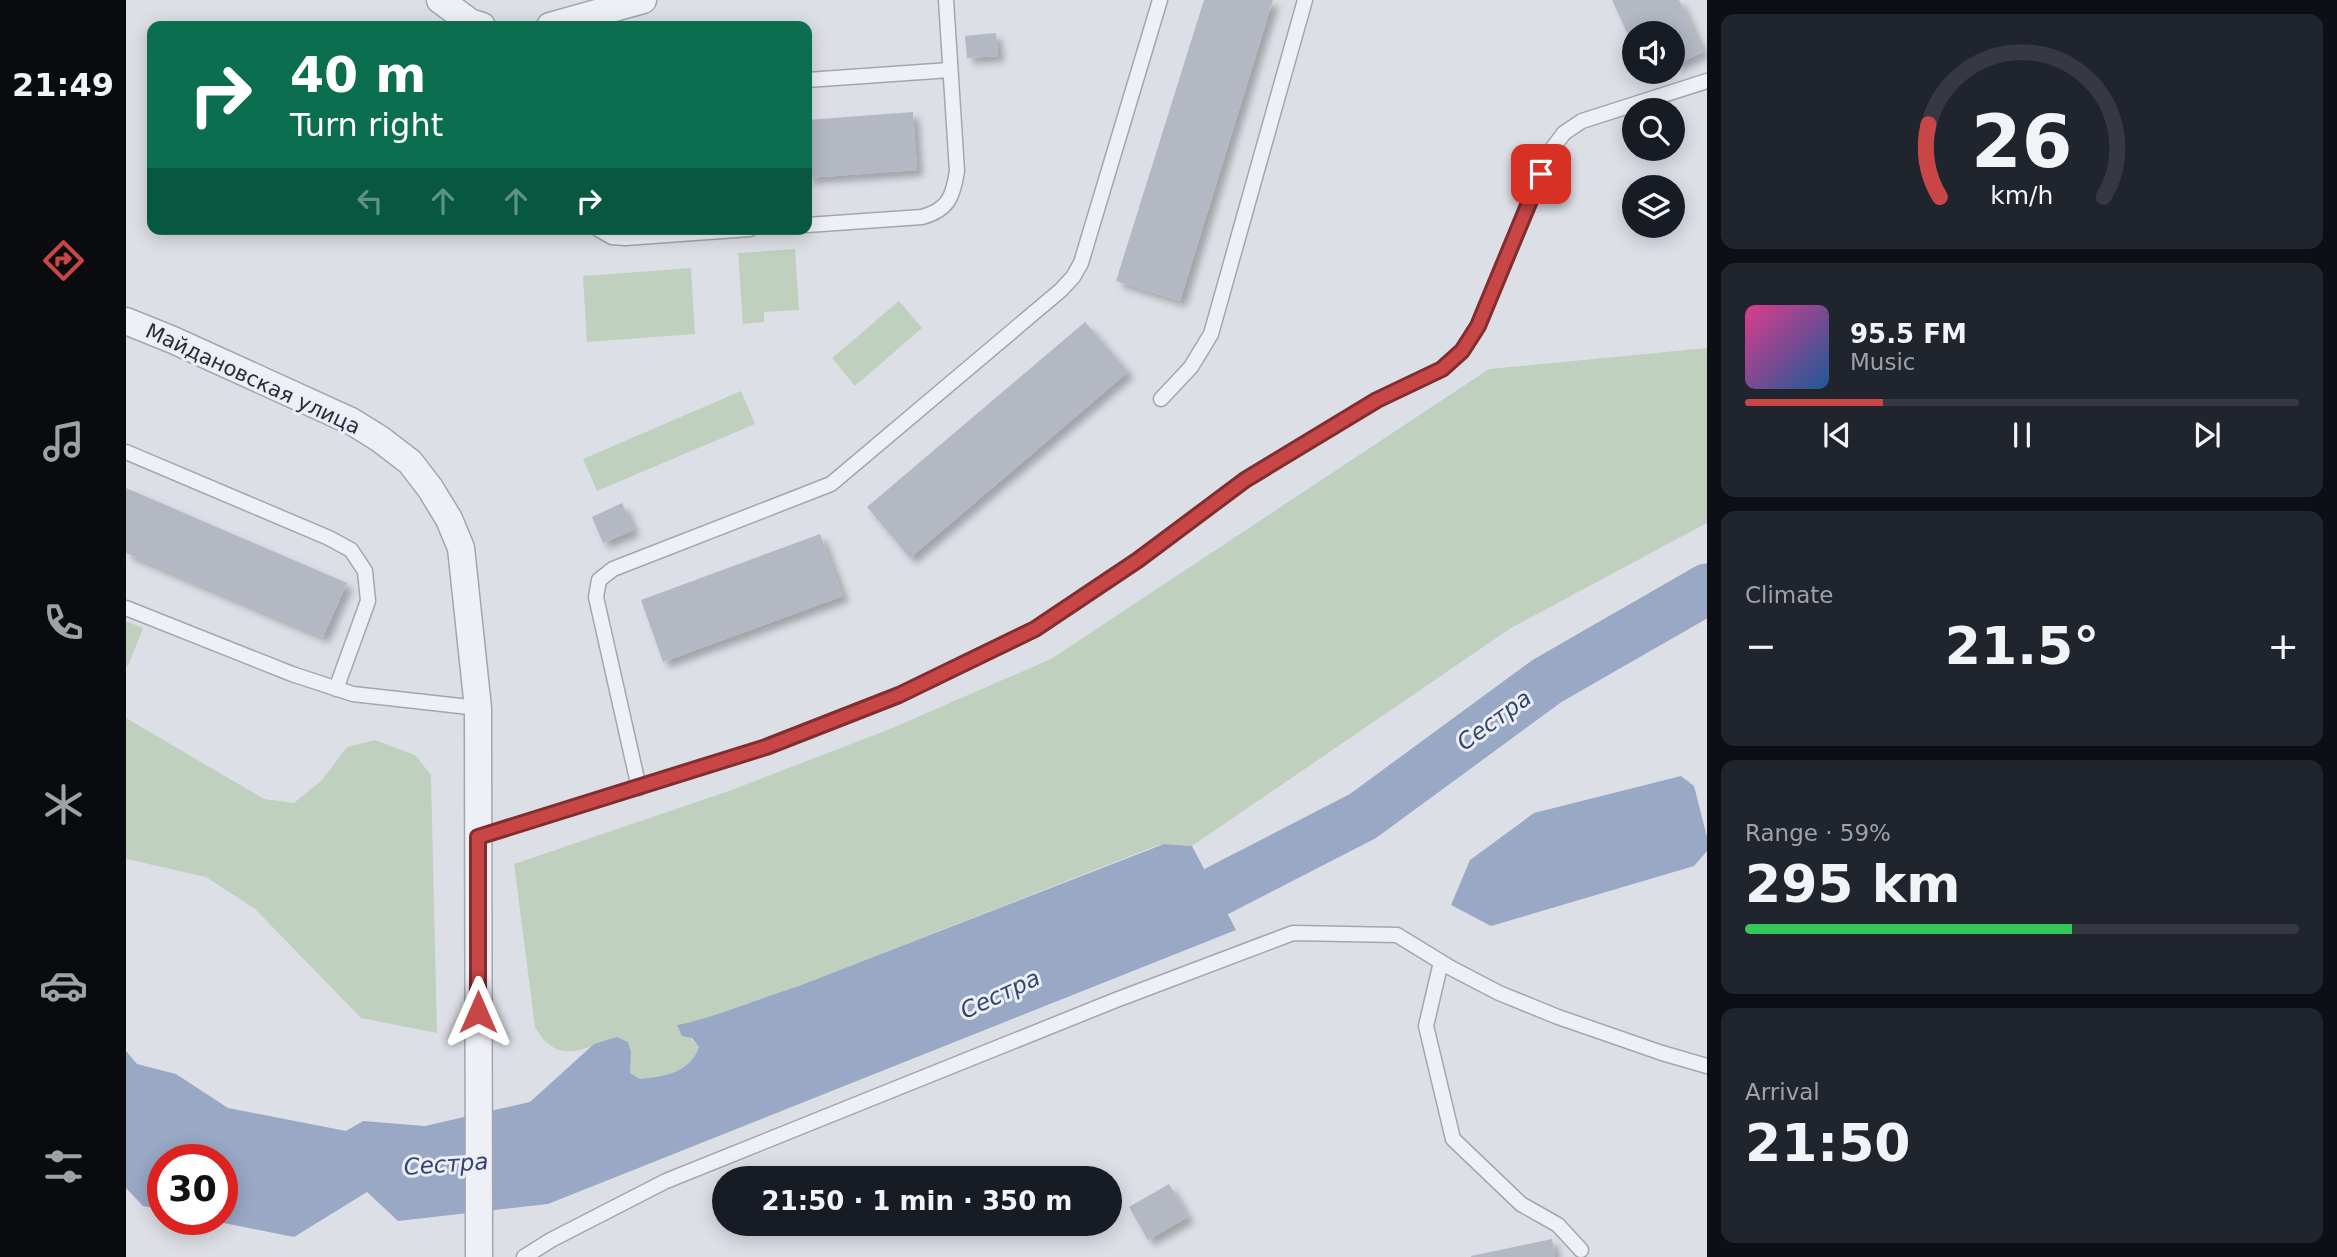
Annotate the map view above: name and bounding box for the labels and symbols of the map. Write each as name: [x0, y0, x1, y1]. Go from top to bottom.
pin: [1511, 144, 1571, 204]
street label: Майдановская улица: [142, 319, 364, 439]
water label: Сестра: [1452, 685, 1536, 755]
water label: Сестра: [956, 964, 1044, 1024]
position arrow: [441, 975, 515, 1049]
speed limit sign: 30: [147, 1144, 238, 1235]
water label: Сестра: [403, 1148, 489, 1180]

